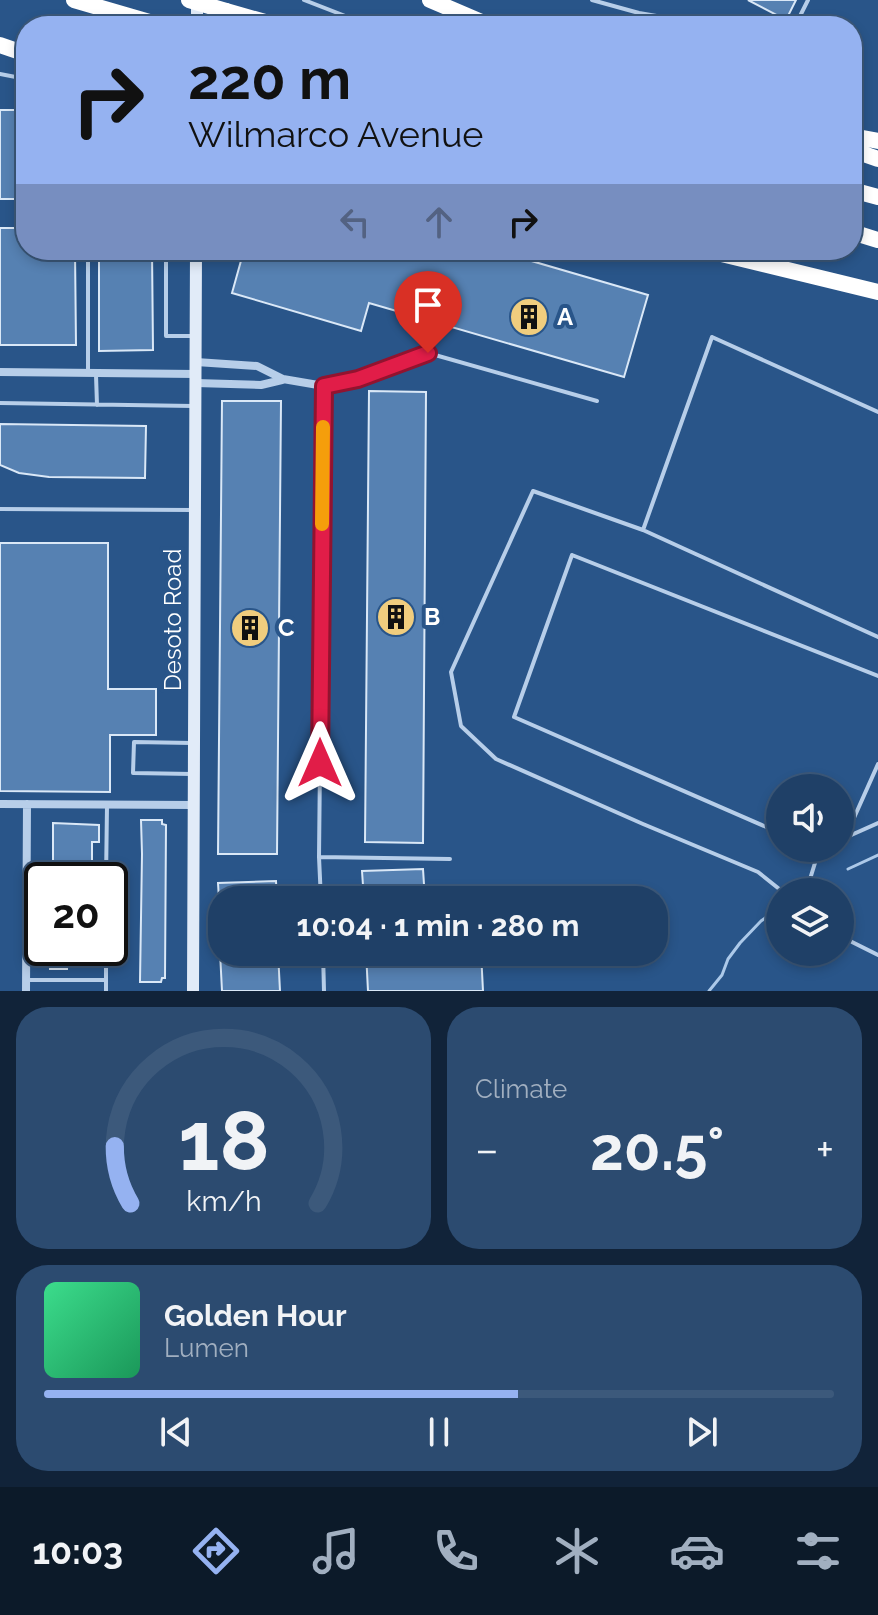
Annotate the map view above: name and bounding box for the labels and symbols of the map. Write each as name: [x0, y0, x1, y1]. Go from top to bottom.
pin: [394, 271, 462, 353]
building icon: A: [508, 296, 550, 338]
place label: A: [557, 302, 574, 331]
street label: Desoto Road: [158, 549, 187, 691]
building icon: B: [375, 596, 417, 638]
place label: B: [424, 602, 440, 631]
building icon: C: [229, 607, 271, 649]
place label: C: [278, 613, 295, 642]
position arrow: [278, 721, 362, 805]
speed limit sign: 20: [24, 862, 128, 966]

